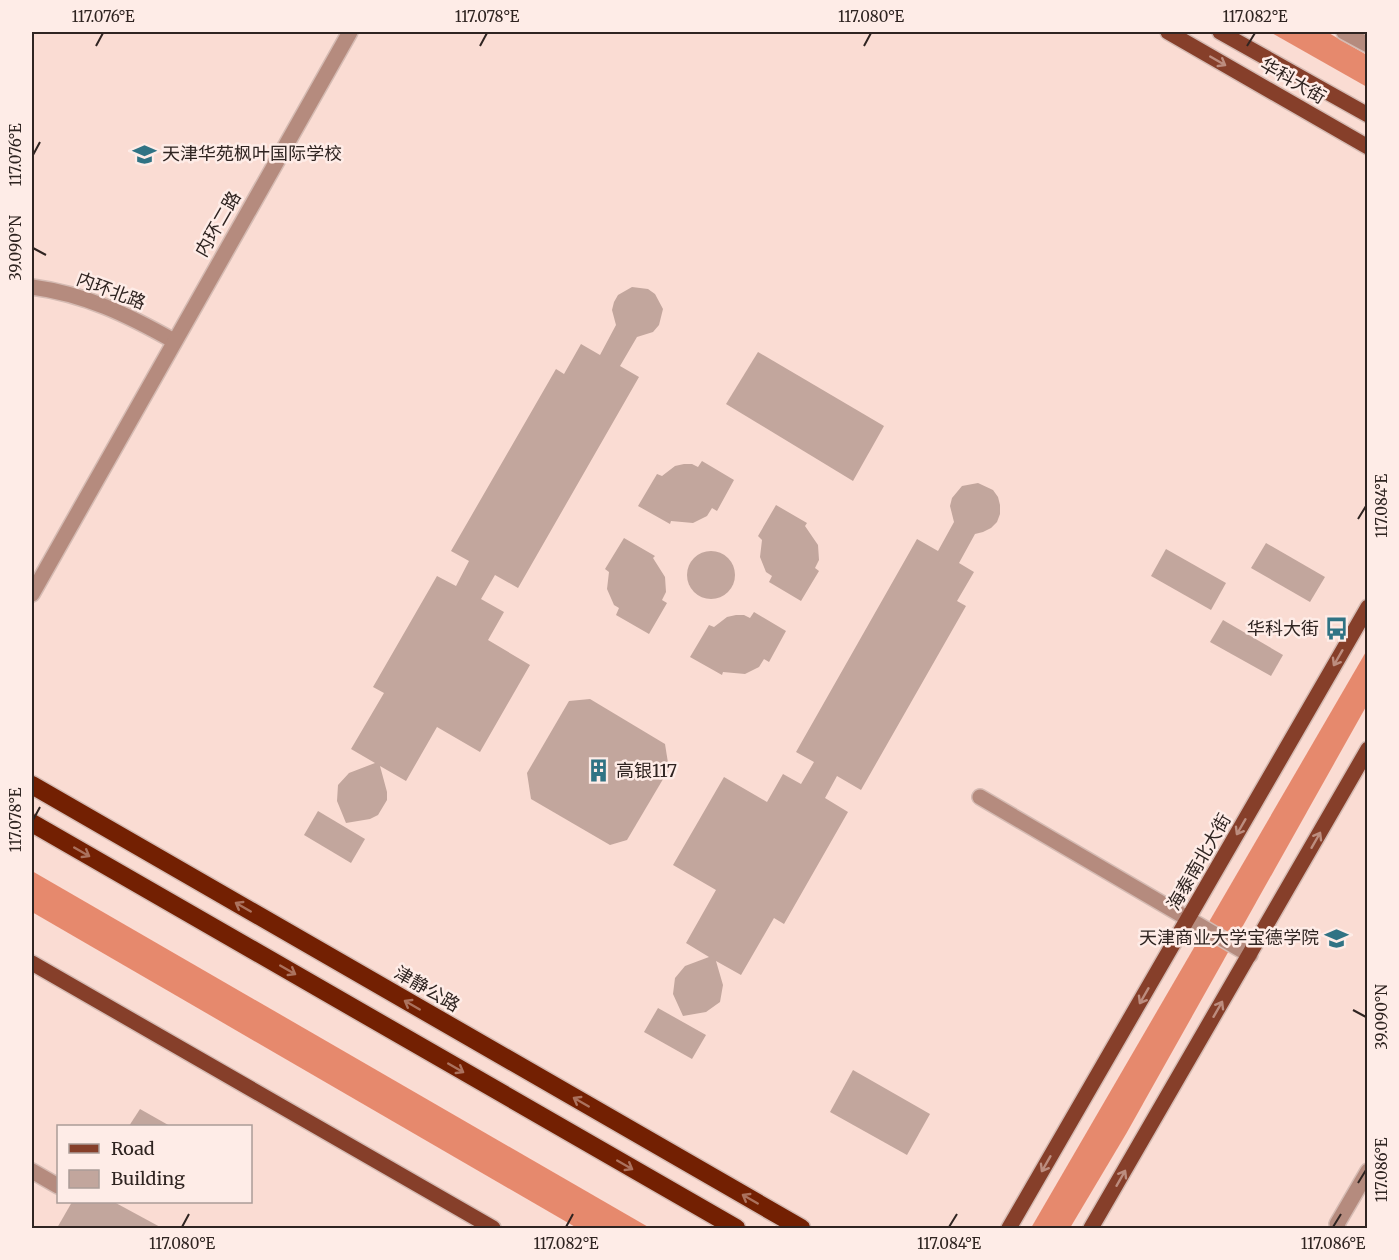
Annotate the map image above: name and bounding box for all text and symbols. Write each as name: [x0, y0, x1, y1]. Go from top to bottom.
text: 117.076°E: [71, 7, 135, 26]
text: 117.078°E: [455, 7, 520, 26]
text: 117.080°E: [838, 7, 905, 26]
text: 117.082°E: [1223, 7, 1288, 26]
street label: 华科大街: [1256, 53, 1330, 109]
one-way arrow: [1210, 55, 1227, 67]
text: 117.076°E: [6, 123, 25, 187]
school or university icon: 天津华苑枫叶国际学校: [131, 141, 157, 167]
place label: 天津华苑枫叶国际学校: [162, 142, 342, 165]
street label: 内环二路: [190, 187, 246, 261]
text: 39.090°N: [6, 215, 25, 281]
street label: 内环北路: [73, 267, 149, 314]
text: 117.084°E: [1372, 473, 1391, 538]
bus stop icon: 华科大街: [1324, 616, 1350, 642]
place label: 华科大街: [1247, 617, 1319, 640]
one-way arrow: [1332, 649, 1344, 666]
building icon: 高银117: [585, 758, 611, 784]
place label: 高银117: [616, 759, 677, 782]
text: 117.078°E: [6, 787, 25, 852]
street label: 海泰南北大街: [1162, 809, 1236, 914]
one-way arrow: [1235, 818, 1247, 835]
one-way arrow: [1310, 832, 1322, 849]
one-way arrow: [73, 846, 90, 858]
one-way arrow: [235, 901, 252, 913]
school or university icon: 天津商业大学宝德学院: [1324, 925, 1350, 951]
place label: 天津商业大学宝德学院: [1139, 926, 1319, 949]
street label: 津静公路: [390, 961, 464, 1017]
one-way arrow: [279, 965, 296, 977]
text: 39.090°N: [1372, 984, 1391, 1050]
one-way arrow: [1138, 987, 1150, 1004]
one-way arrow: [404, 998, 421, 1010]
one-way arrow: [1213, 1001, 1225, 1018]
one-way arrow: [448, 1062, 465, 1074]
one-way arrow: [573, 1096, 590, 1108]
legend: [57, 1125, 252, 1203]
text: Road: [111, 1137, 155, 1160]
text: 117.086°E: [1372, 1137, 1391, 1202]
one-way arrow: [1040, 1155, 1052, 1172]
one-way arrow: [616, 1160, 634, 1171]
text: Building: [111, 1167, 185, 1190]
one-way arrow: [1115, 1170, 1127, 1187]
one-way arrow: [742, 1193, 759, 1205]
text: 117.080°E: [149, 1234, 216, 1253]
text: 117.082°E: [534, 1234, 599, 1253]
text: 117.084°E: [917, 1234, 982, 1253]
text: 117.086°E: [1301, 1234, 1366, 1253]

